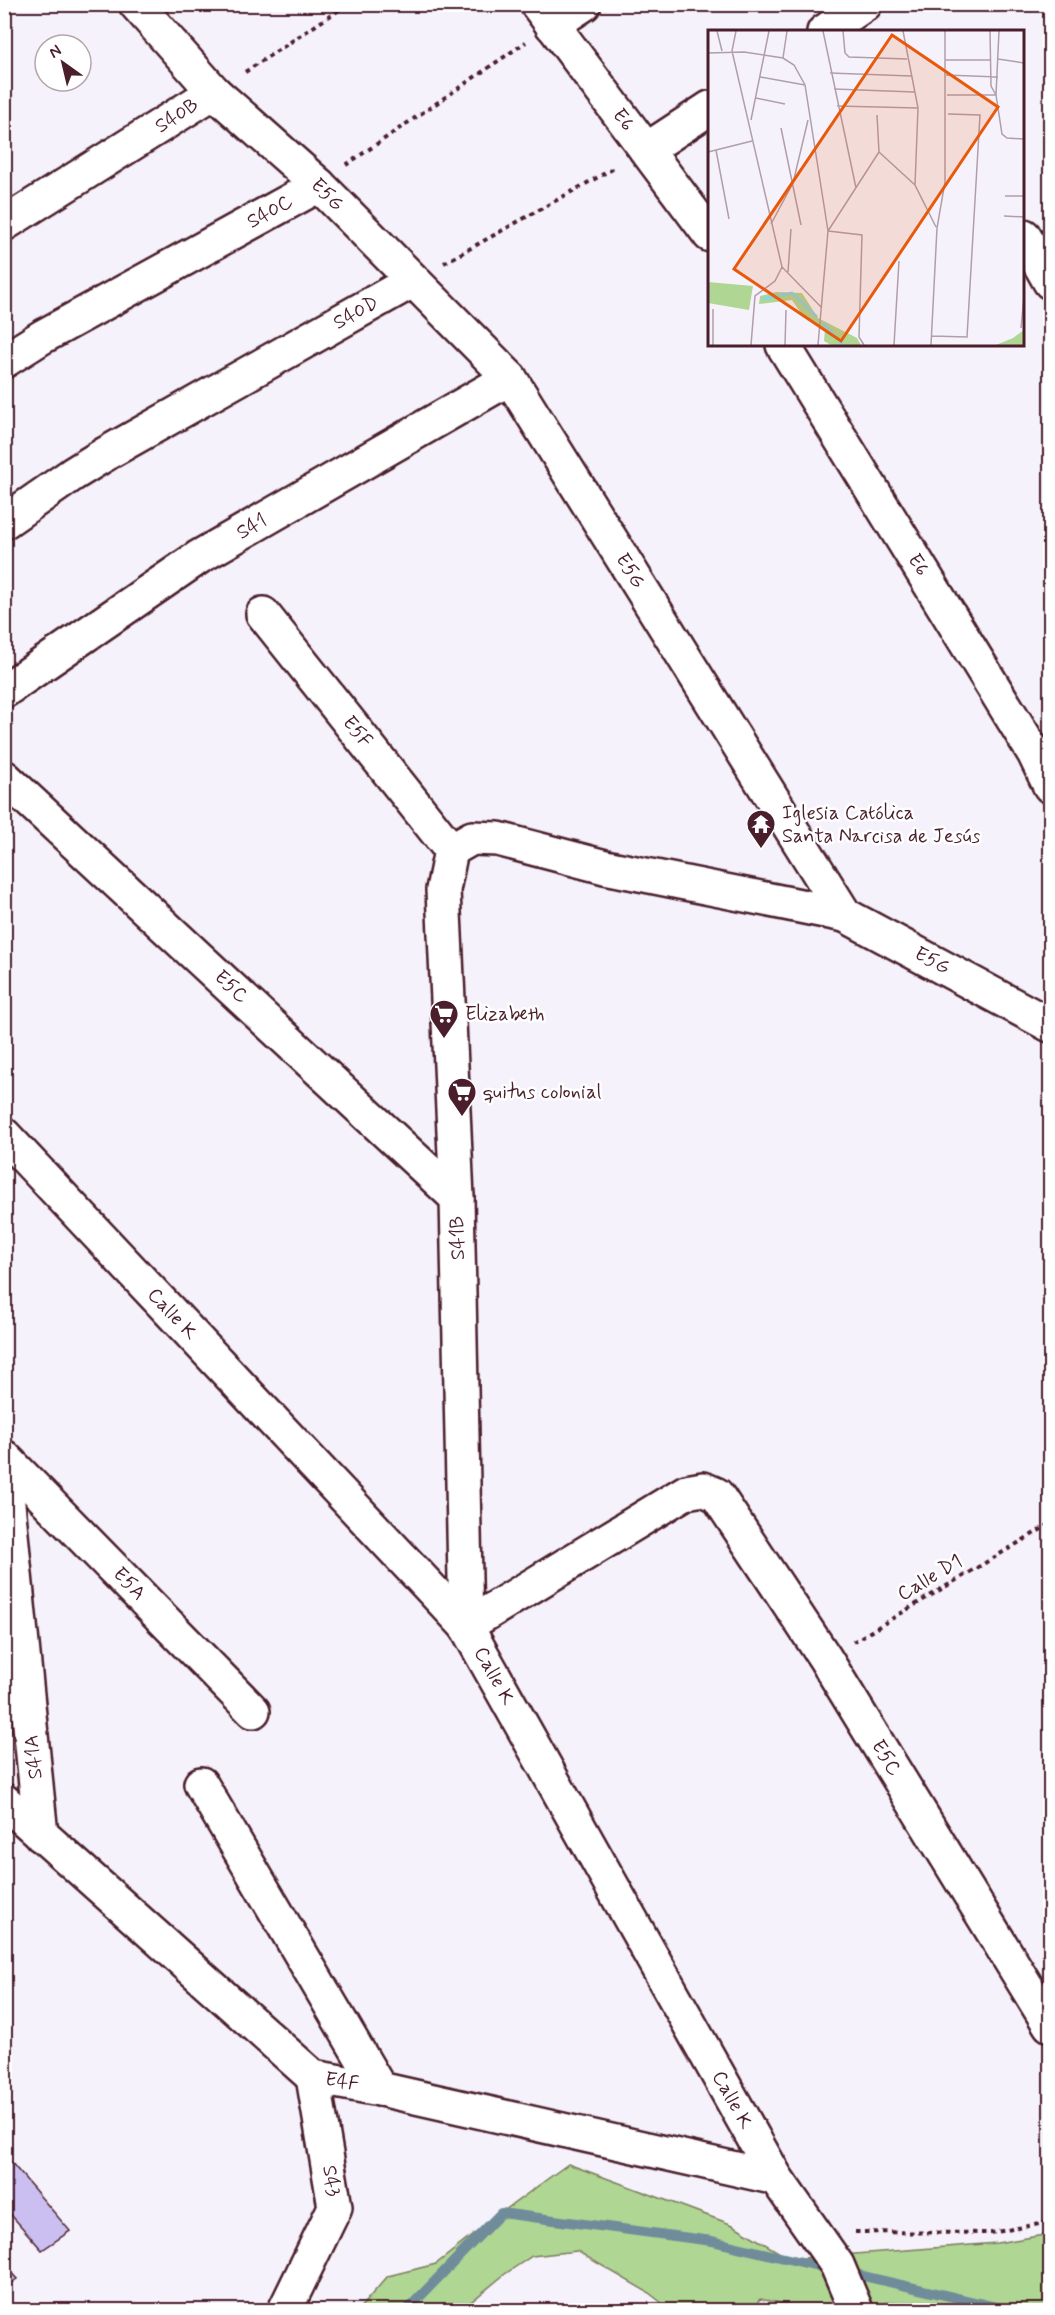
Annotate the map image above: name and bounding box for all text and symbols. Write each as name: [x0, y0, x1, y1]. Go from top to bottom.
inset map: [708, 30, 1025, 346]
north arrow: [33, 33, 93, 93]
text: N: [45, 40, 66, 63]
street label: S40B: [150, 92, 204, 140]
street label: E6: [606, 103, 640, 137]
street label: E5G: [304, 172, 350, 218]
street label: S40C: [242, 188, 298, 236]
street label: S40D: [328, 290, 384, 336]
street label: S41: [232, 507, 272, 547]
street label: E5G: [609, 548, 651, 594]
street label: E6: [901, 549, 935, 581]
street label: E5F: [336, 710, 378, 754]
place label: Iglesia Católica Santa Narcisa de Jesús: [782, 800, 980, 850]
temple icon: Iglesia Católica Santa Narcisa de Jesús: [745, 808, 777, 850]
street label: E5G: [909, 940, 955, 982]
street label: E5C: [208, 964, 254, 1010]
supermarket icon: Elizabeth: [428, 998, 460, 1040]
place label: Elizabeth: [465, 1001, 545, 1028]
supermarket icon: quitus colonial: [446, 1076, 478, 1118]
place label: quitus colonial: [483, 1079, 601, 1106]
street label: S41B: [444, 1216, 472, 1260]
street label: Calle K: [141, 1282, 203, 1346]
street label: Calle D1: [893, 1548, 967, 1608]
street label: E5A: [107, 1561, 151, 1607]
street label: Calle K: [467, 1642, 521, 1710]
street label: S41A: [18, 1734, 50, 1780]
street label: E5C: [865, 1735, 907, 1781]
street label: E4F: [323, 2066, 361, 2098]
street label: Calle K: [705, 2066, 759, 2134]
street label: S43: [315, 2163, 347, 2199]

